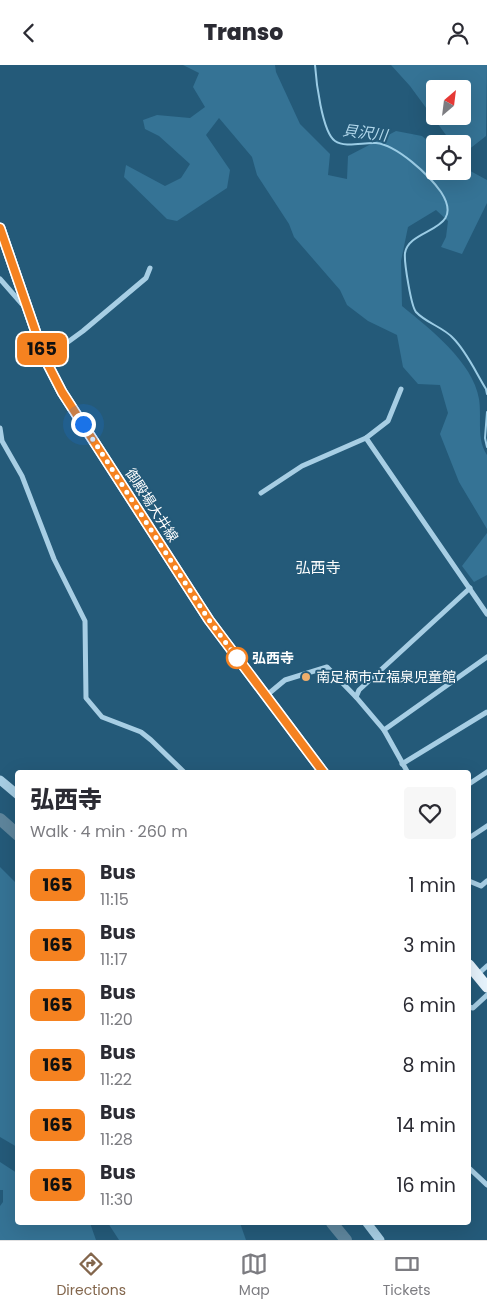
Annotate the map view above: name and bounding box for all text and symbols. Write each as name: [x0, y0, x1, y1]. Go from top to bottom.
text: Transo: [204, 17, 283, 48]
icon: back: [15, 19, 43, 47]
icon: person: [444, 19, 472, 47]
north arrow: [426, 80, 471, 125]
map controls: [426, 80, 471, 180]
water label: 貝沢川: [341, 119, 391, 146]
button: locate: [426, 135, 471, 180]
line badge: 165: [13, 333, 71, 365]
text: 165: [27, 336, 57, 361]
your location: [71, 412, 96, 437]
street label: 御殿場大井線: [121, 464, 183, 546]
district label: 弘西寺: [295, 557, 341, 578]
marker: 弘西寺: [226, 647, 248, 669]
place label: 弘西寺: [252, 648, 294, 668]
place label: 南足柄市立福泉児童館: [316, 667, 456, 687]
marker: 南足柄市立福泉児童館: [300, 671, 312, 683]
text: 弘西寺: [30, 783, 102, 816]
button: heart: [404, 787, 456, 839]
text: Walk · 4 min · 260 m: [30, 820, 188, 843]
text: Bus: [100, 859, 136, 886]
text: 165: [43, 872, 72, 897]
text: 1 min: [408, 872, 456, 899]
text: 11:15: [100, 888, 129, 911]
text: Bus: [100, 919, 136, 946]
text: 165: [43, 932, 72, 957]
text: 3 min: [403, 932, 456, 959]
text: 11:17: [100, 948, 128, 971]
text: Bus: [100, 979, 136, 1006]
text: 165: [43, 992, 72, 1017]
text: 6 min: [402, 992, 456, 1019]
text: 11:20: [100, 1008, 133, 1031]
text: Bus: [100, 1039, 136, 1066]
text: 165: [43, 1052, 72, 1077]
text: 8 min: [403, 1052, 456, 1079]
text: 11:22: [100, 1068, 132, 1091]
text: Bus: [100, 1099, 136, 1126]
text: 165: [43, 1112, 72, 1137]
text: 14 min: [396, 1112, 456, 1139]
text: 11:28: [100, 1128, 133, 1151]
text: Bus: [100, 1159, 136, 1186]
text: 165: [43, 1172, 72, 1197]
text: 16 min: [396, 1172, 456, 1199]
text: 11:30: [100, 1188, 133, 1211]
tab: Directions: [56, 1250, 126, 1301]
tab: Map: [239, 1250, 270, 1301]
tab: Tickets: [383, 1250, 431, 1301]

